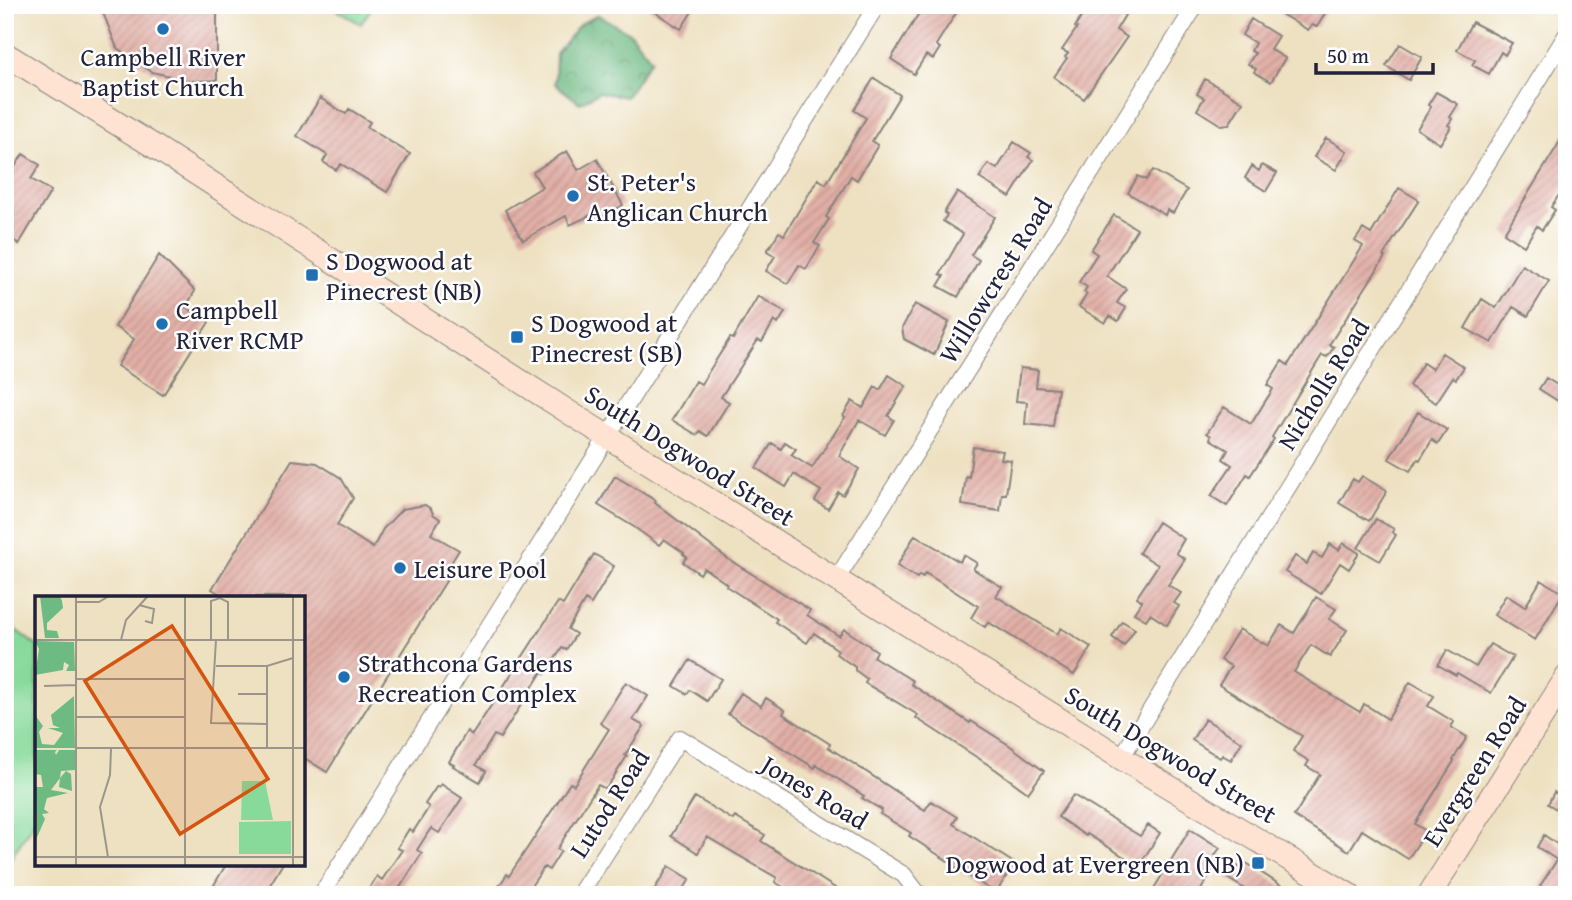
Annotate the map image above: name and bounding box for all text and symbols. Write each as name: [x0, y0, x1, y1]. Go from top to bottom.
marker: Campbell River Baptist Church: [155, 21, 171, 37]
scale bar: [1316, 32, 1434, 76]
place label: Campbell River Baptist Church: [80, 37, 246, 106]
text: 50 m: [1327, 40, 1369, 71]
place label: St. Peter's Anglican Church: [587, 162, 768, 231]
marker: St. Peter's Anglican Church: [565, 188, 581, 204]
street label: Willowcrest Road: [928, 189, 1062, 370]
place label: S Dogwood at Pinecrest (NB): [326, 241, 482, 310]
marker: S Dogwood at Pinecrest (NB): [304, 267, 320, 283]
place label: Campbell River RCMP: [176, 290, 304, 359]
place label: S Dogwood at Pinecrest (SB): [531, 303, 683, 372]
street label: Nicholls Road: [1267, 311, 1379, 457]
marker: Campbell River RCMP: [154, 316, 170, 332]
marker: S Dogwood at Pinecrest (SB): [509, 329, 525, 345]
street label: South Dogwood Street: [577, 374, 803, 536]
place label: Leisure Pool: [414, 549, 547, 588]
marker: Leisure Pool: [392, 560, 408, 576]
inset map: [35, 596, 304, 865]
place label: Strathcona Gardens Recreation Complex: [358, 643, 577, 712]
marker: Strathcona Gardens Recreation Complex: [336, 669, 352, 685]
street label: South Dogwood Street: [1057, 675, 1285, 833]
street label: Evergreen Road: [1412, 688, 1536, 854]
street label: Lutod Road: [559, 741, 659, 865]
street label: Jones Road: [752, 743, 876, 839]
place label: Dogwood at Evergreen (NB): [946, 844, 1244, 883]
marker: Dogwood at Evergreen (NB): [1250, 855, 1266, 871]

